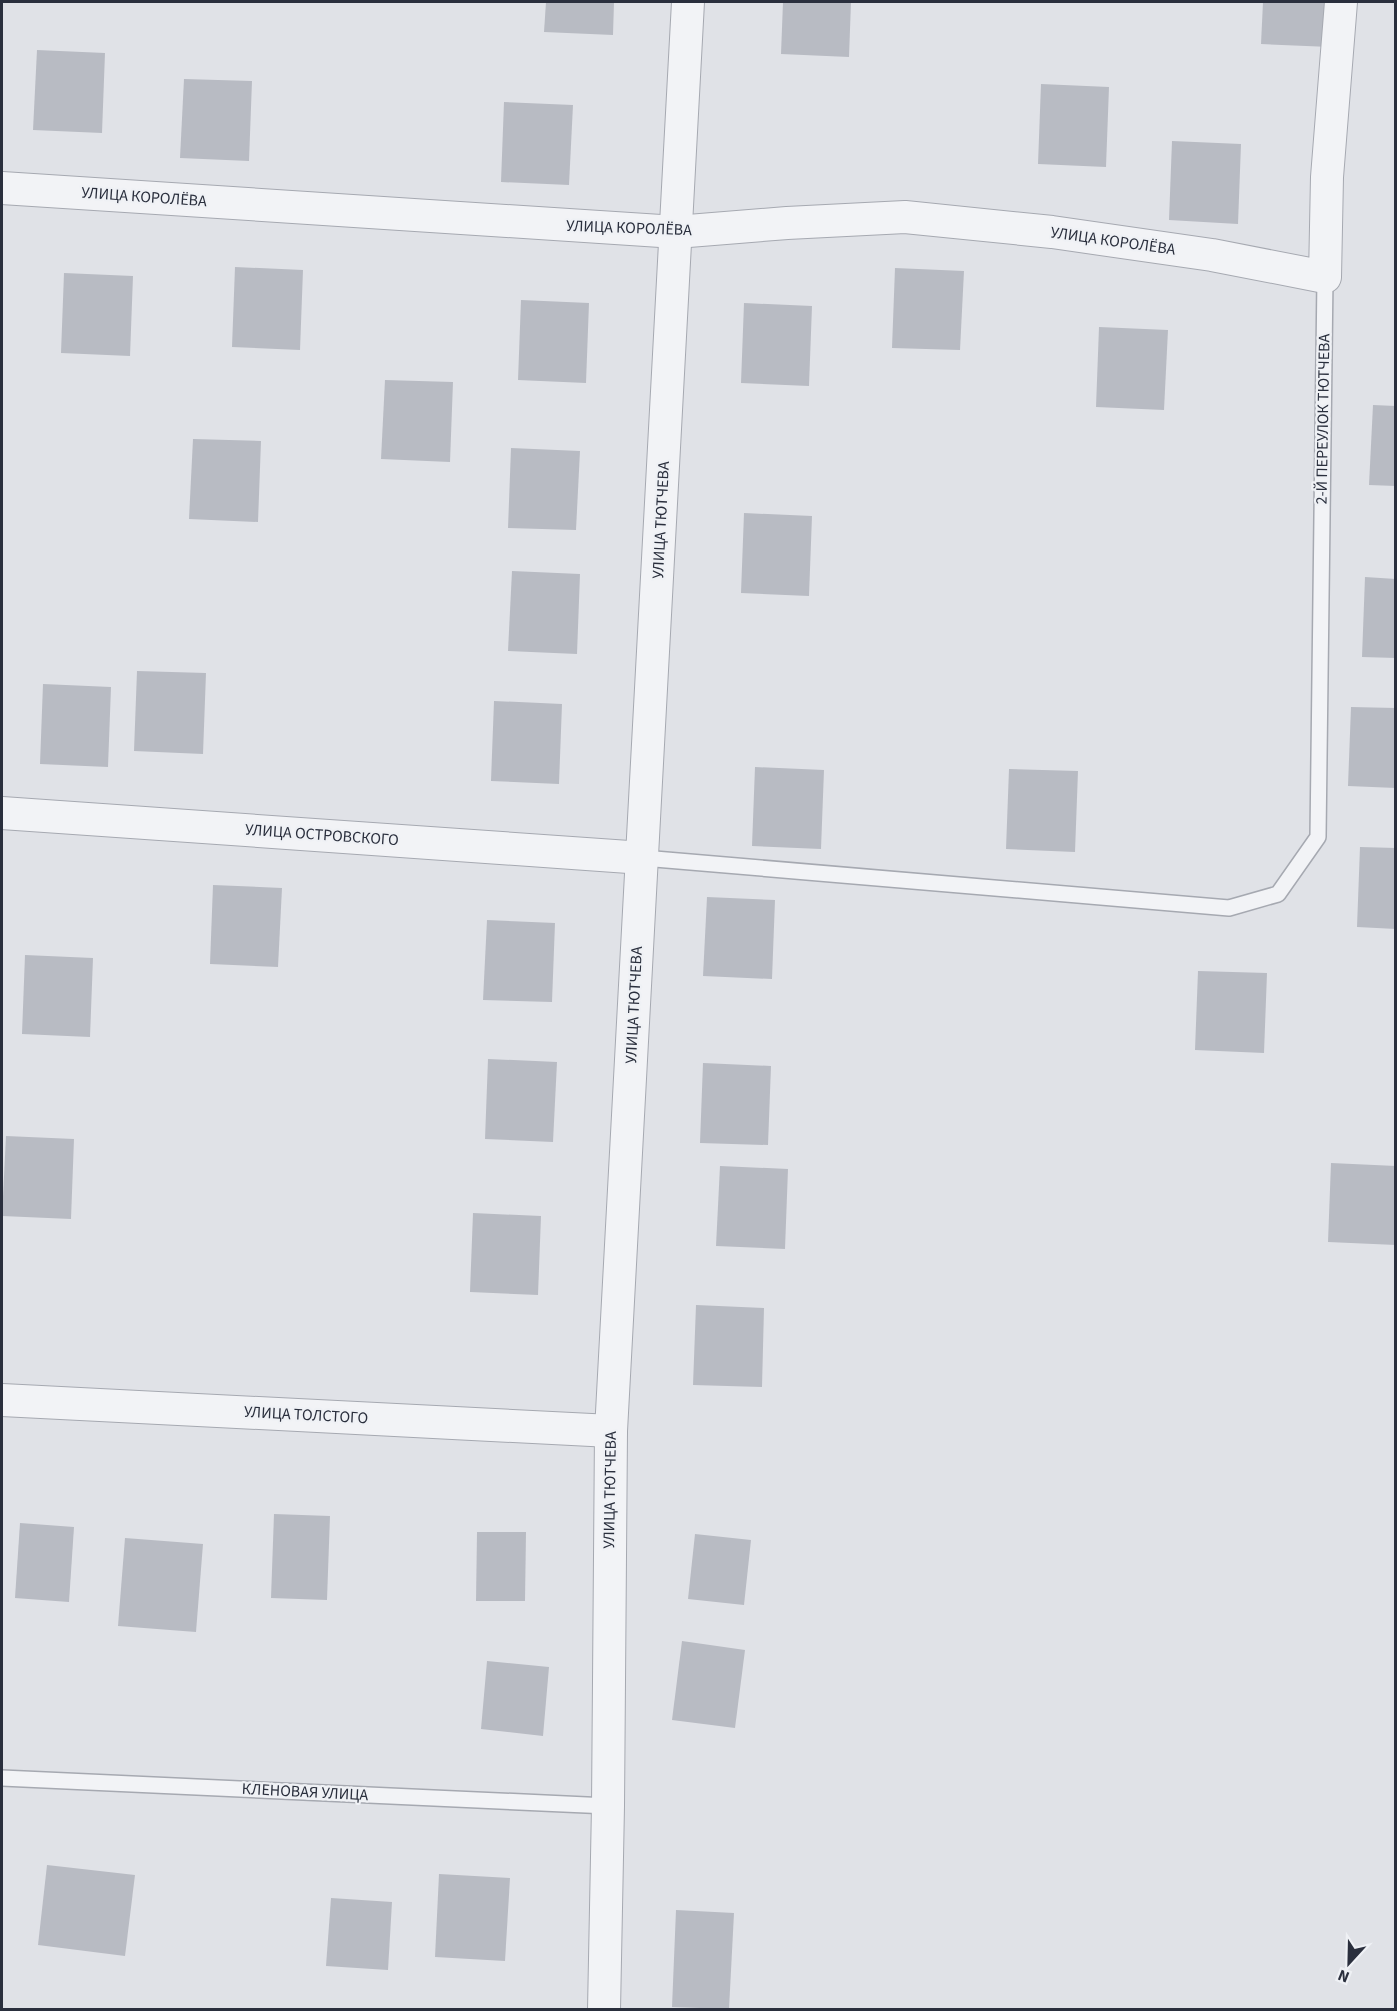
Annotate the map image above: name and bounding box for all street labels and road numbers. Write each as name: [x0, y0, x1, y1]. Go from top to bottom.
street label: УЛИЦА КОРОЛЁВА: [81, 182, 208, 212]
street label: УЛИЦА КОРОЛЁВА: [566, 215, 693, 241]
street label: УЛИЦА КОРОЛЁВА: [1049, 221, 1177, 261]
street label: 2-Й ПЕРЕУЛОК ТЮТЧЕВА: [1311, 333, 1335, 505]
street label: УЛИЦА ТЮТЧЕВА: [647, 461, 675, 579]
street label: УЛИЦА ОСТРОВСКОГО: [244, 819, 400, 851]
street label: УЛИЦА ТЮТЧЕВА: [620, 946, 648, 1064]
street label: УЛИЦА ТОЛСТОГО: [243, 1401, 369, 1429]
street label: УЛИЦА ТЮТЧЕВА: [598, 1431, 622, 1549]
street label: КЛЕНОВАЯ УЛИЦА: [241, 1778, 369, 1806]

